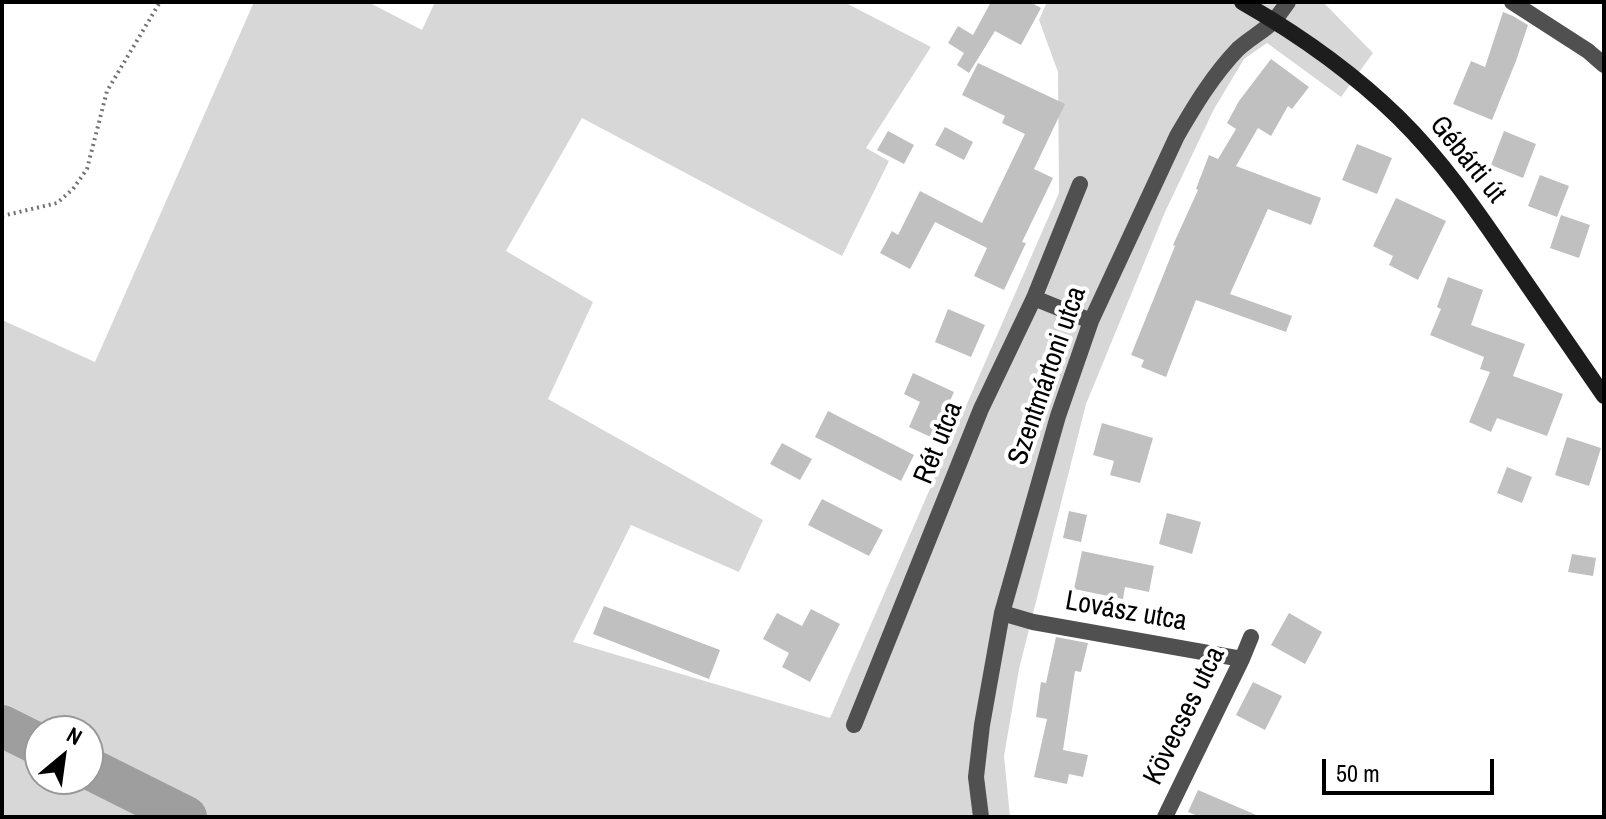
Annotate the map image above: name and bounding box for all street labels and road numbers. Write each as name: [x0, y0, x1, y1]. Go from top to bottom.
street label: Gébárti út: [1422, 110, 1512, 210]
street label: Szentmártoni utca: [1002, 282, 1094, 470]
street label: Rét utca: [907, 397, 971, 489]
street label: Lovász utca: [1063, 585, 1189, 639]
street label: Kövecses utca: [1137, 642, 1233, 790]

